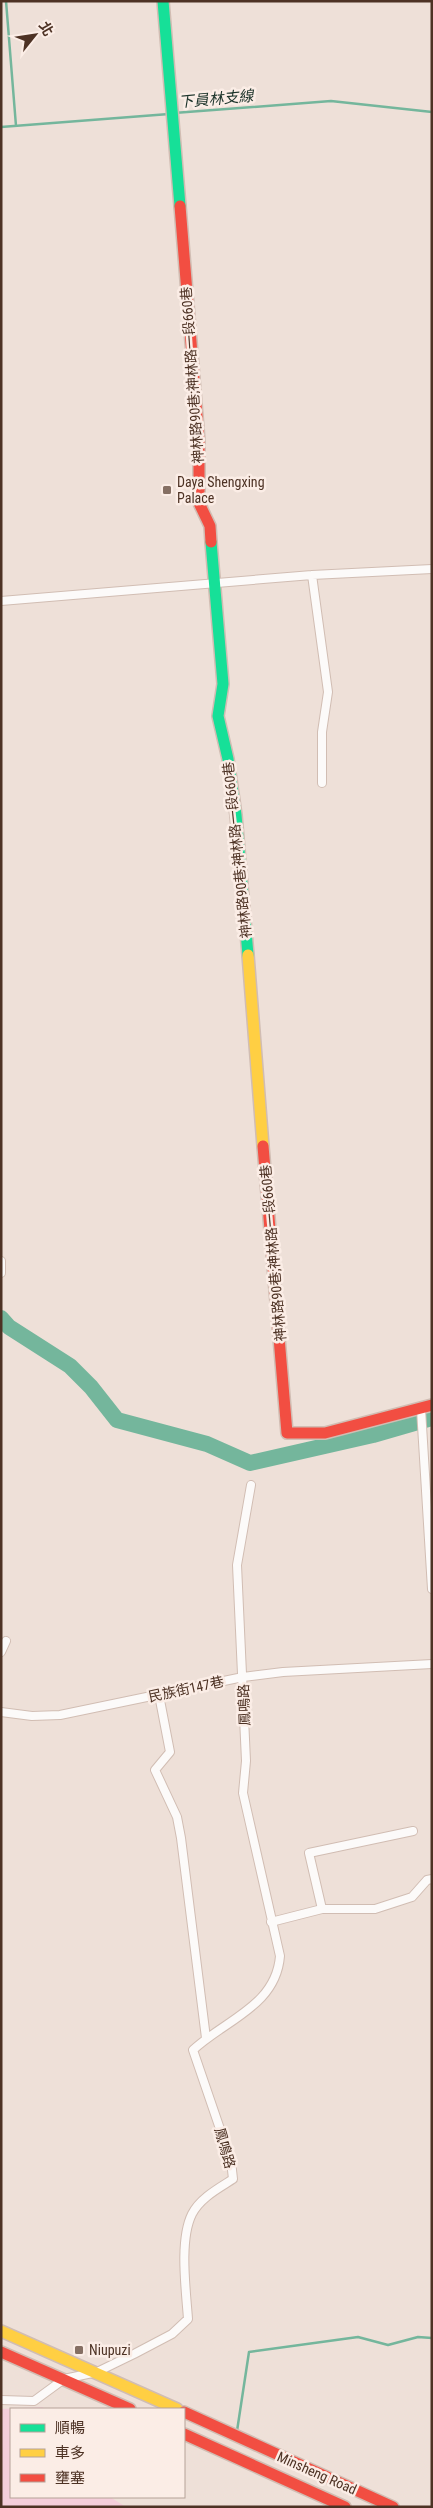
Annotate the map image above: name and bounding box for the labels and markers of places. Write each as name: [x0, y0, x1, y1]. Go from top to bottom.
place label: Daya Shengxing Palace: [177, 474, 265, 506]
marker: Daya Shengxing Palace: [161, 484, 173, 496]
place label: Niupuzi: [89, 2342, 131, 2358]
marker: Niupuzi: [73, 2344, 85, 2356]

